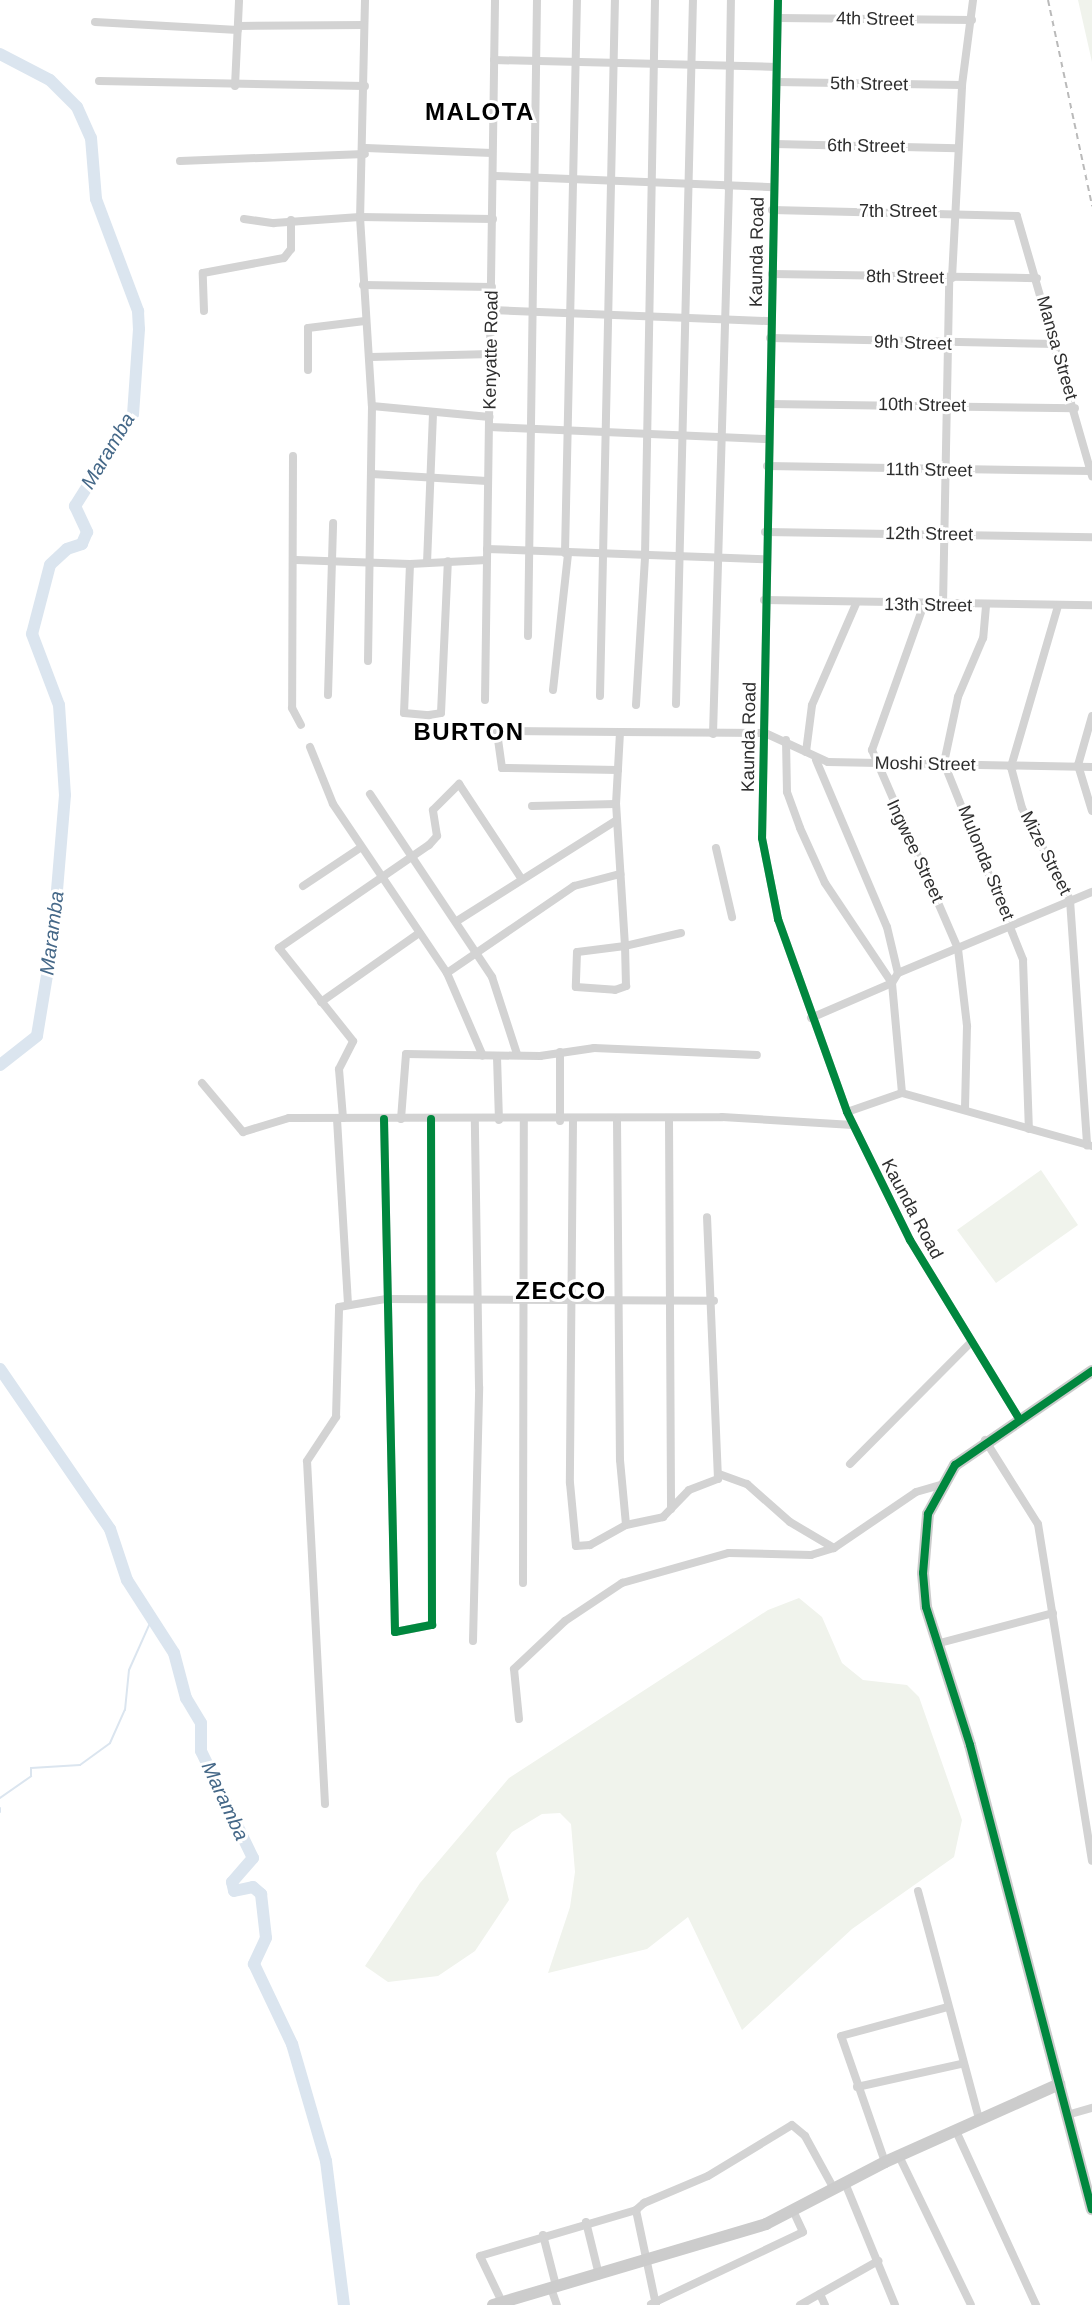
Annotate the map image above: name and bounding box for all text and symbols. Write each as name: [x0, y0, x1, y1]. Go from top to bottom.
street label: 4th Street: [836, 8, 914, 30]
street label: 5th Street: [830, 73, 908, 95]
district label: MALOTA: [425, 98, 535, 126]
street label: 6th Street: [827, 135, 905, 157]
street label: Kaunda Road: [745, 197, 769, 307]
street label: 7th Street: [859, 200, 937, 222]
street label: 8th Street: [866, 266, 944, 288]
street label: Kenyatte Road: [479, 290, 503, 410]
street label: Mansa Street: [1032, 294, 1082, 402]
street label: 9th Street: [874, 331, 952, 355]
street label: 10th Street: [878, 393, 966, 417]
water label: Maramba: [76, 409, 140, 493]
street label: 11th Street: [885, 458, 973, 482]
street label: 12th Street: [885, 522, 973, 546]
street label: 13th Street: [884, 593, 972, 617]
street label: Kaunda Road: [737, 682, 761, 792]
district label: BURTON: [413, 718, 525, 746]
street label: Moshi Street: [874, 752, 976, 776]
street label: Ingwee Street: [882, 796, 948, 906]
street label: Mulonda Street: [953, 802, 1019, 924]
street label: Mize Street: [1016, 808, 1076, 898]
water label: Maramba: [35, 890, 69, 976]
street label: Kaunda Road: [877, 1155, 947, 1263]
district label: ZECCO: [515, 1277, 607, 1305]
water label: Maramba: [196, 1758, 254, 1844]

